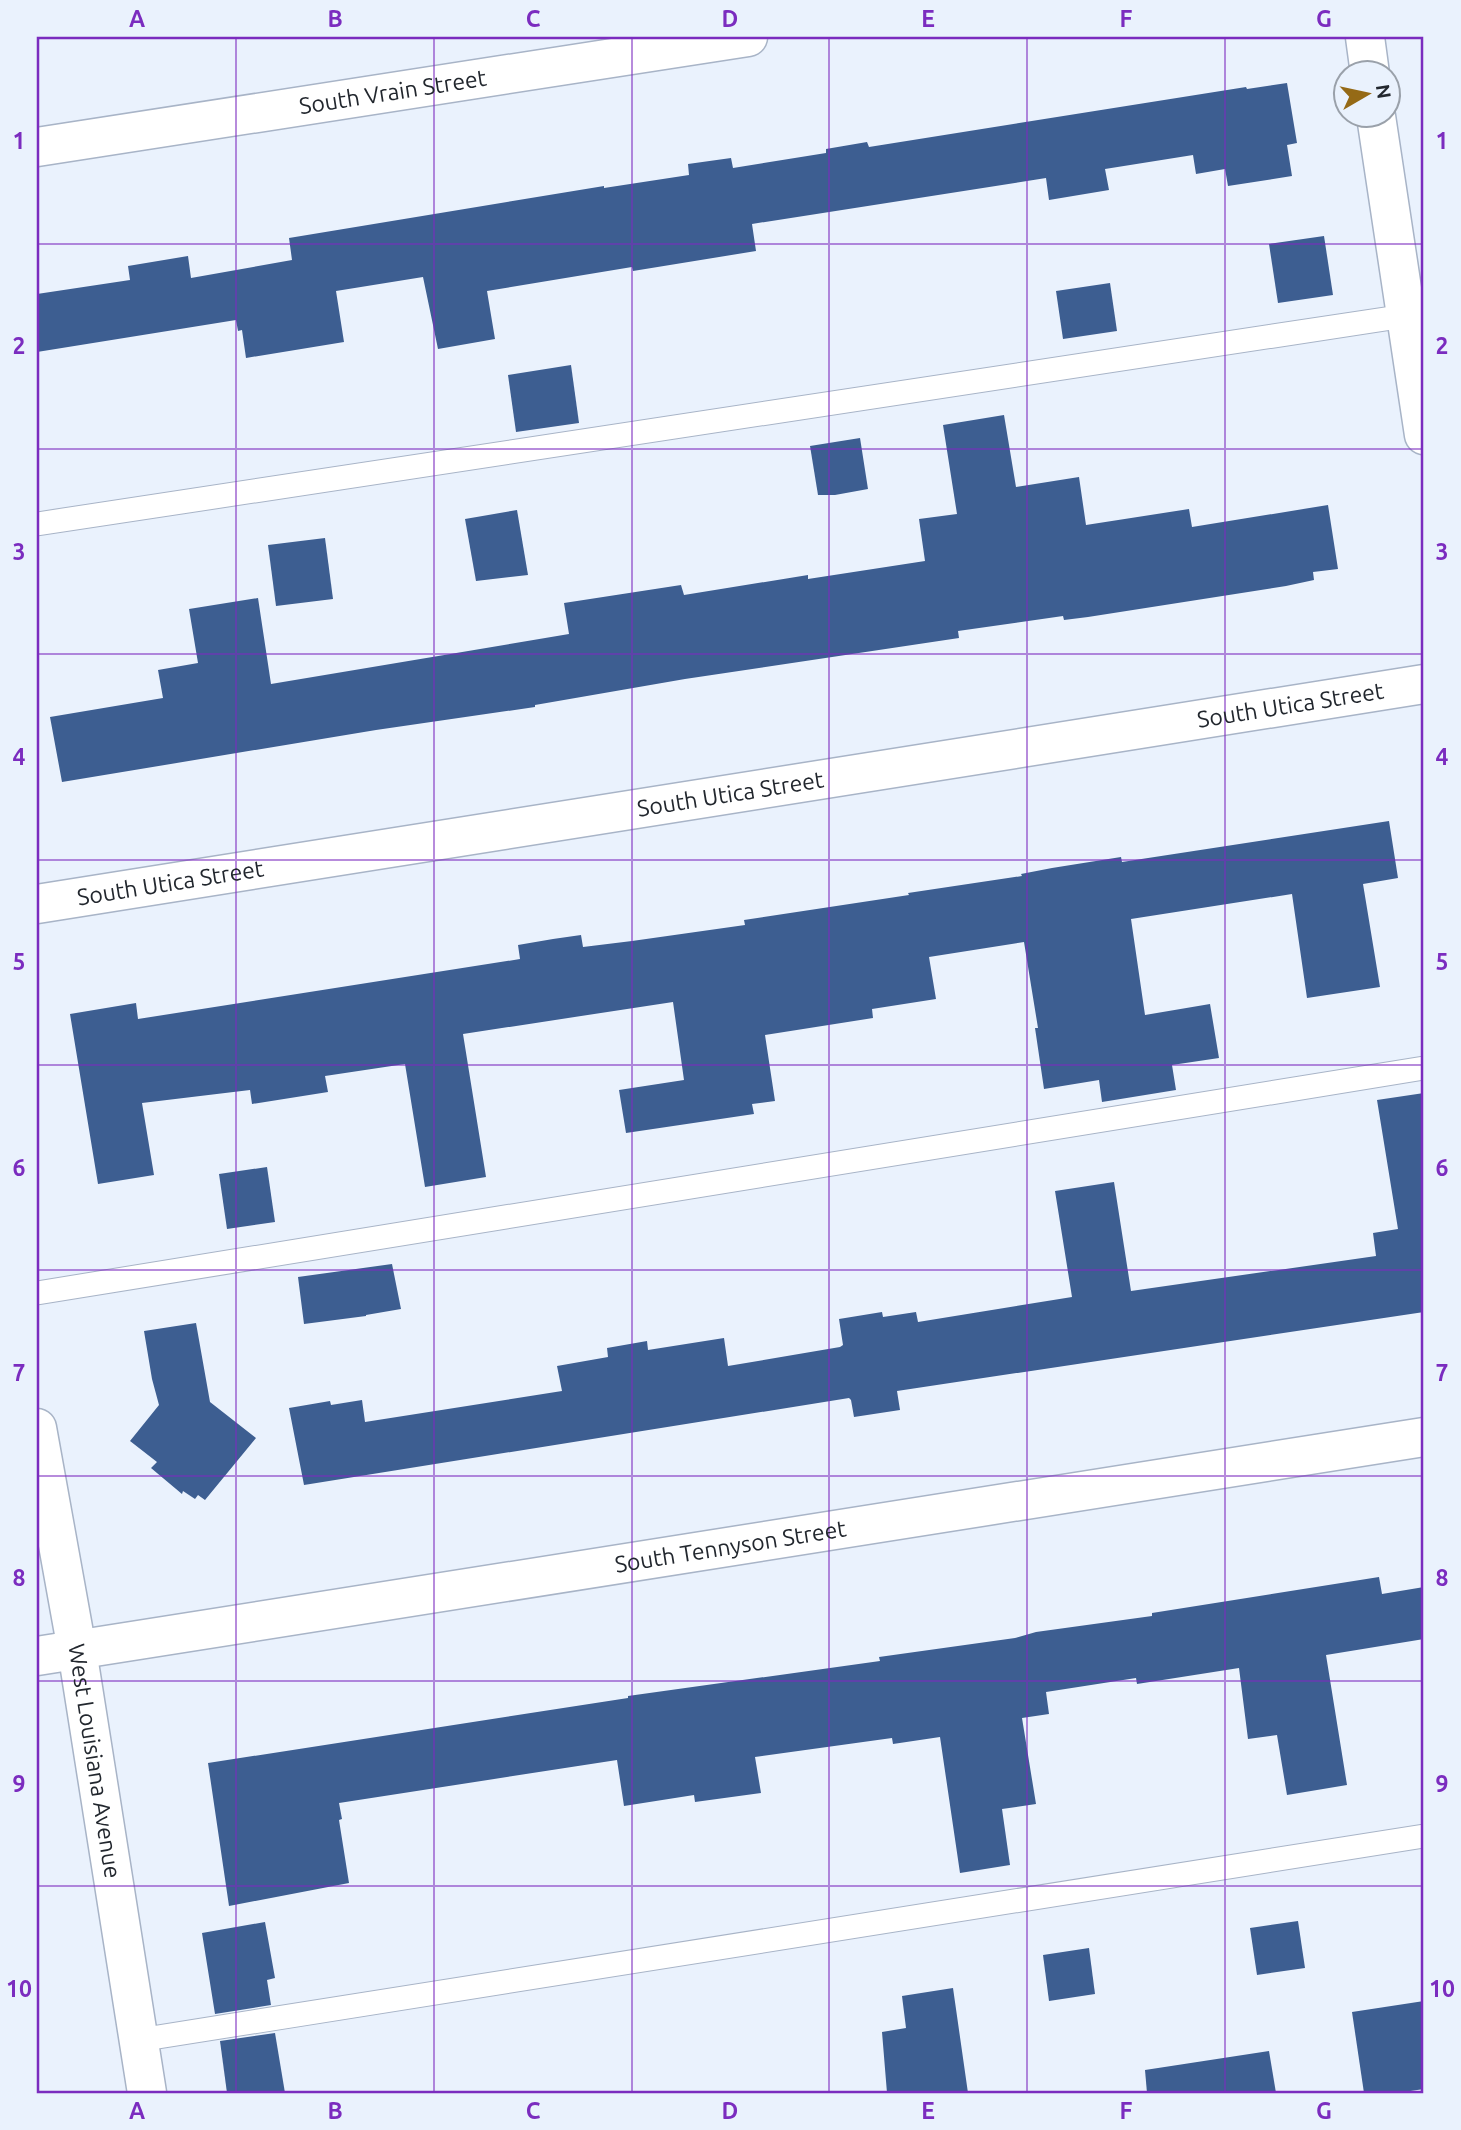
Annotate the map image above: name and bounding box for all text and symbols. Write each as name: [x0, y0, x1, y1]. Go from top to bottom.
text: A: [129, 6, 145, 31]
text: B: [327, 6, 343, 31]
text: C: [526, 6, 541, 31]
text: D: [722, 6, 738, 31]
text: E: [921, 6, 935, 31]
text: F: [1120, 6, 1133, 31]
text: G: [1316, 6, 1332, 31]
north arrow: [1332, 60, 1402, 130]
street label: South Vrain Street: [297, 65, 488, 118]
text: N: [1372, 83, 1396, 100]
text: 1: [13, 128, 25, 153]
text: 1: [1436, 128, 1448, 153]
text: 2: [13, 333, 25, 358]
text: 2: [1436, 333, 1448, 358]
text: 3: [13, 539, 25, 564]
text: 3: [1436, 539, 1448, 564]
street label: South Utica Street: [1195, 678, 1385, 732]
text: 4: [13, 744, 26, 769]
text: 4: [1436, 744, 1449, 769]
street label: South Utica Street: [635, 766, 825, 821]
street label: South Utica Street: [75, 855, 265, 909]
text: 5: [13, 949, 25, 974]
text: 5: [1436, 949, 1448, 974]
text: 6: [13, 1155, 26, 1180]
text: 6: [1436, 1155, 1449, 1180]
text: 7: [13, 1360, 25, 1385]
text: 7: [1436, 1360, 1448, 1385]
street label: South Tennyson Street: [613, 1515, 848, 1577]
text: 8: [13, 1565, 25, 1590]
text: 8: [1436, 1565, 1448, 1590]
street label: West Louisiana Avenue: [64, 1642, 126, 1880]
text: 9: [13, 1771, 25, 1796]
text: 9: [1436, 1771, 1448, 1796]
text: 10: [6, 1976, 32, 2001]
text: 10: [1429, 1976, 1455, 2001]
text: A: [129, 2098, 145, 2123]
text: B: [327, 2098, 343, 2123]
text: C: [526, 2098, 541, 2123]
text: D: [722, 2098, 738, 2123]
text: E: [921, 2098, 935, 2123]
text: F: [1120, 2098, 1133, 2123]
text: G: [1316, 2098, 1332, 2123]

